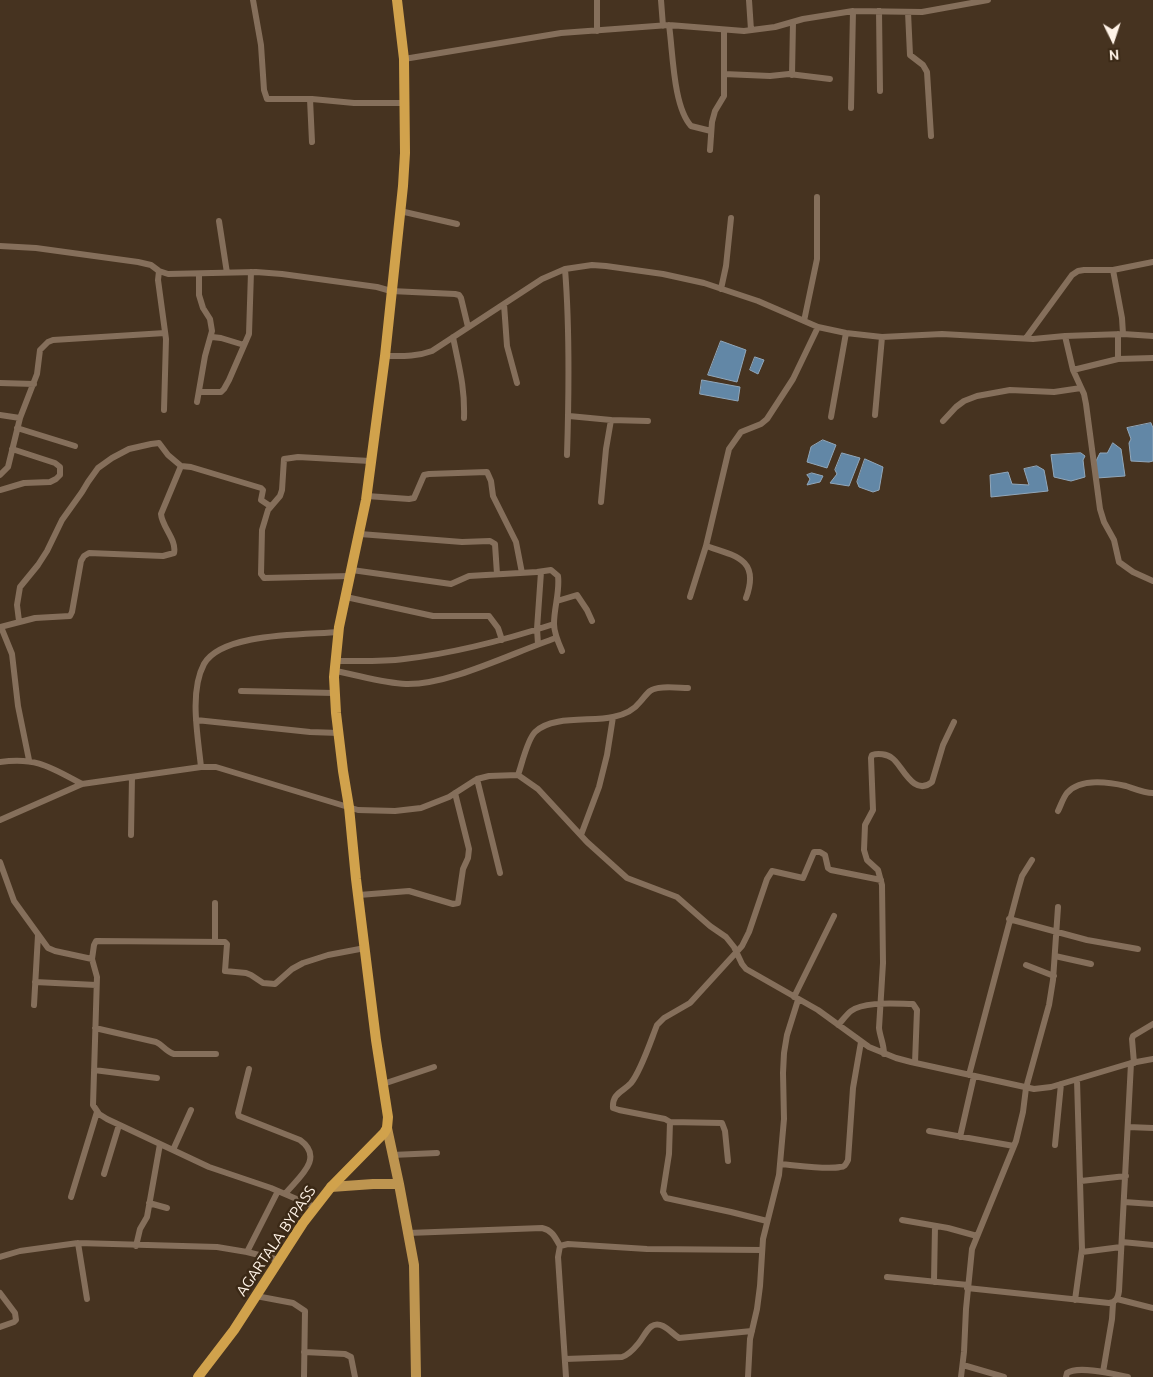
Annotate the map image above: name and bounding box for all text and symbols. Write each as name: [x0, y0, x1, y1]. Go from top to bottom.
north arrow: [1088, 15, 1138, 65]
text: N: [1108, 47, 1120, 63]
street label: AGARTALA BYPASS: [232, 1182, 320, 1300]

